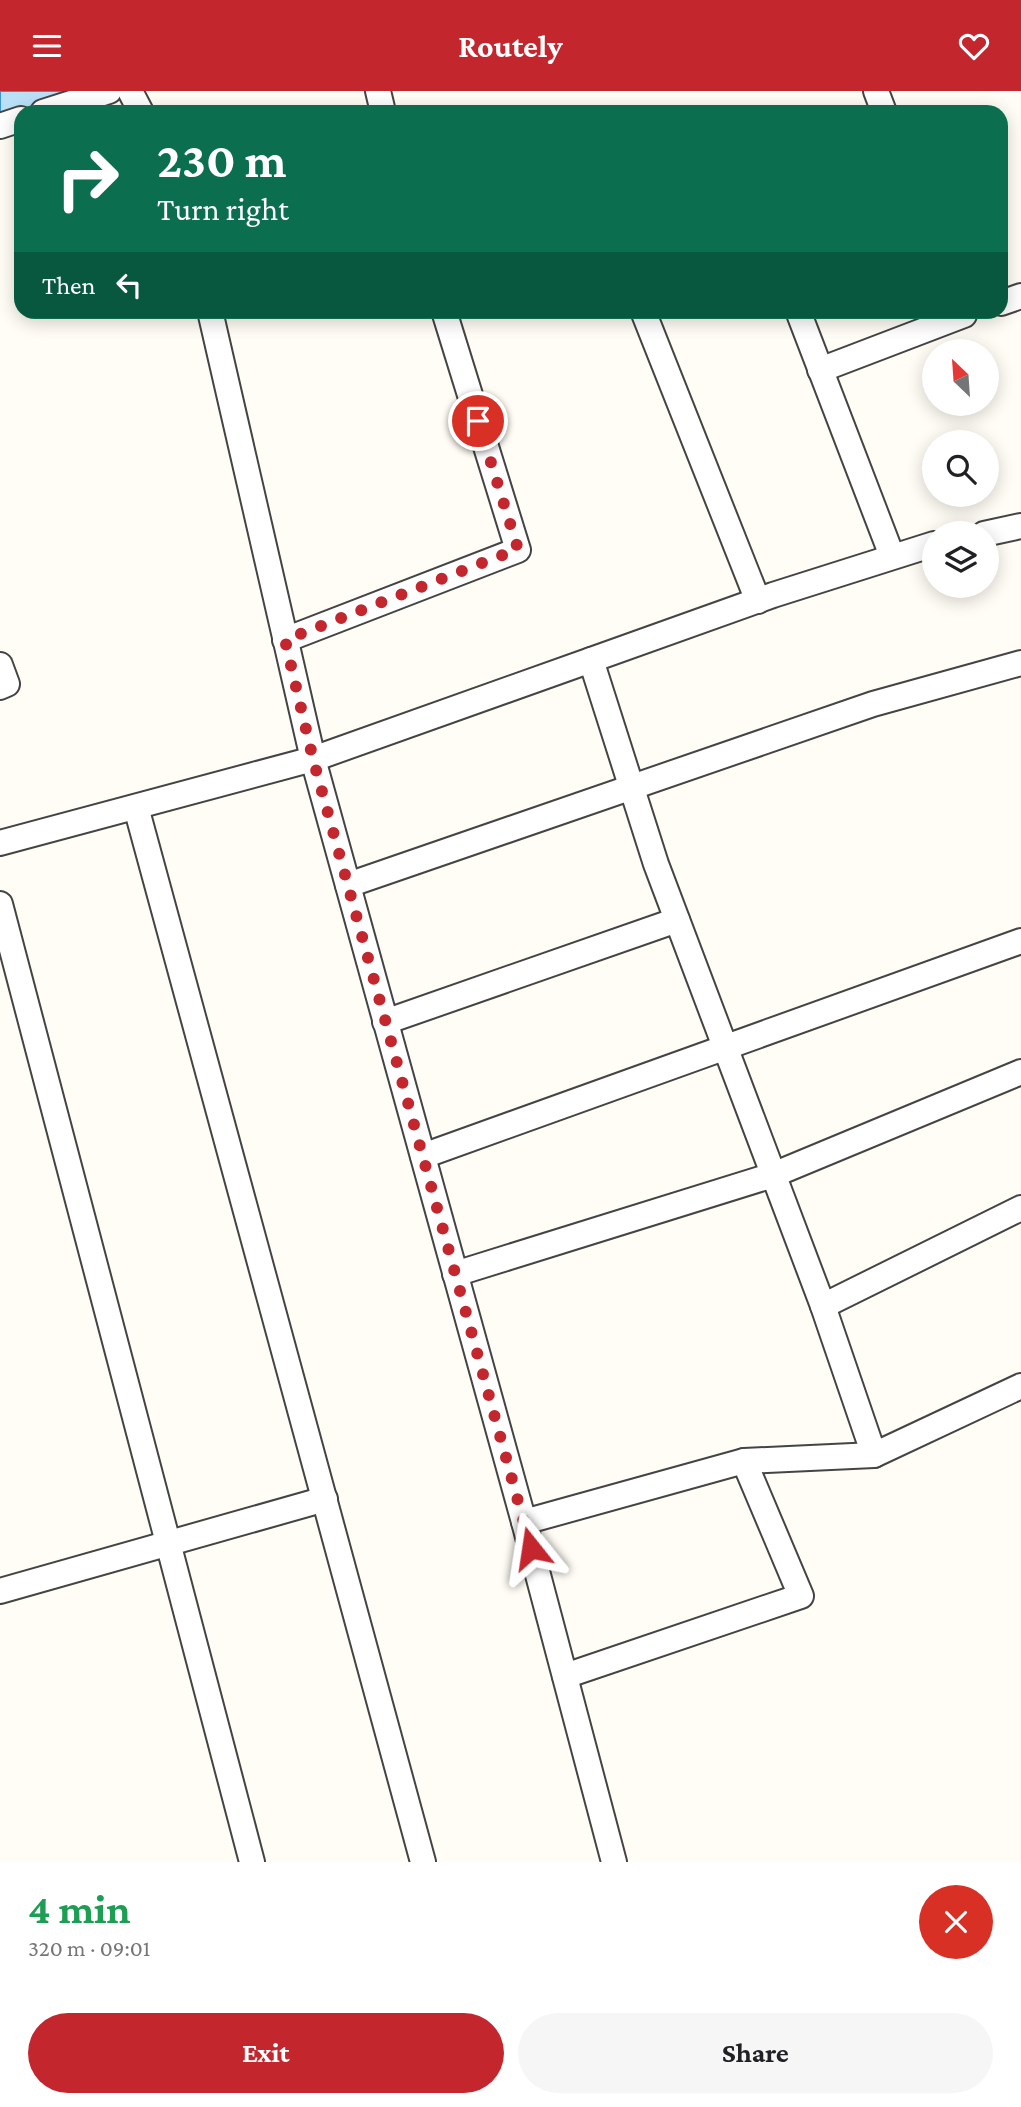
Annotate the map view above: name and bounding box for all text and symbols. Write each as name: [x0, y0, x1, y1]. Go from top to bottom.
icon: menu: [28, 27, 66, 65]
icon: heart: [955, 27, 993, 65]
text: Routely: [458, 28, 563, 64]
icon: right: [42, 133, 133, 224]
text: 230 m: [157, 133, 287, 188]
text: Turn right: [157, 191, 289, 227]
icon: left: [110, 266, 148, 304]
text: Then: [42, 271, 96, 300]
north arrow: [922, 339, 999, 417]
map controls: [922, 339, 999, 598]
pin: [448, 391, 508, 451]
icon: arrive: [459, 402, 497, 440]
button: search: [922, 430, 999, 507]
button: layers: [922, 521, 999, 598]
position arrow: [494, 1511, 568, 1585]
text: 4 min: [28, 1885, 131, 1932]
button: close: [919, 1885, 993, 1959]
text: 320 m · 09:01: [28, 1935, 150, 1961]
button: Exit: [28, 2013, 504, 2093]
button: Share: [518, 2013, 993, 2093]

